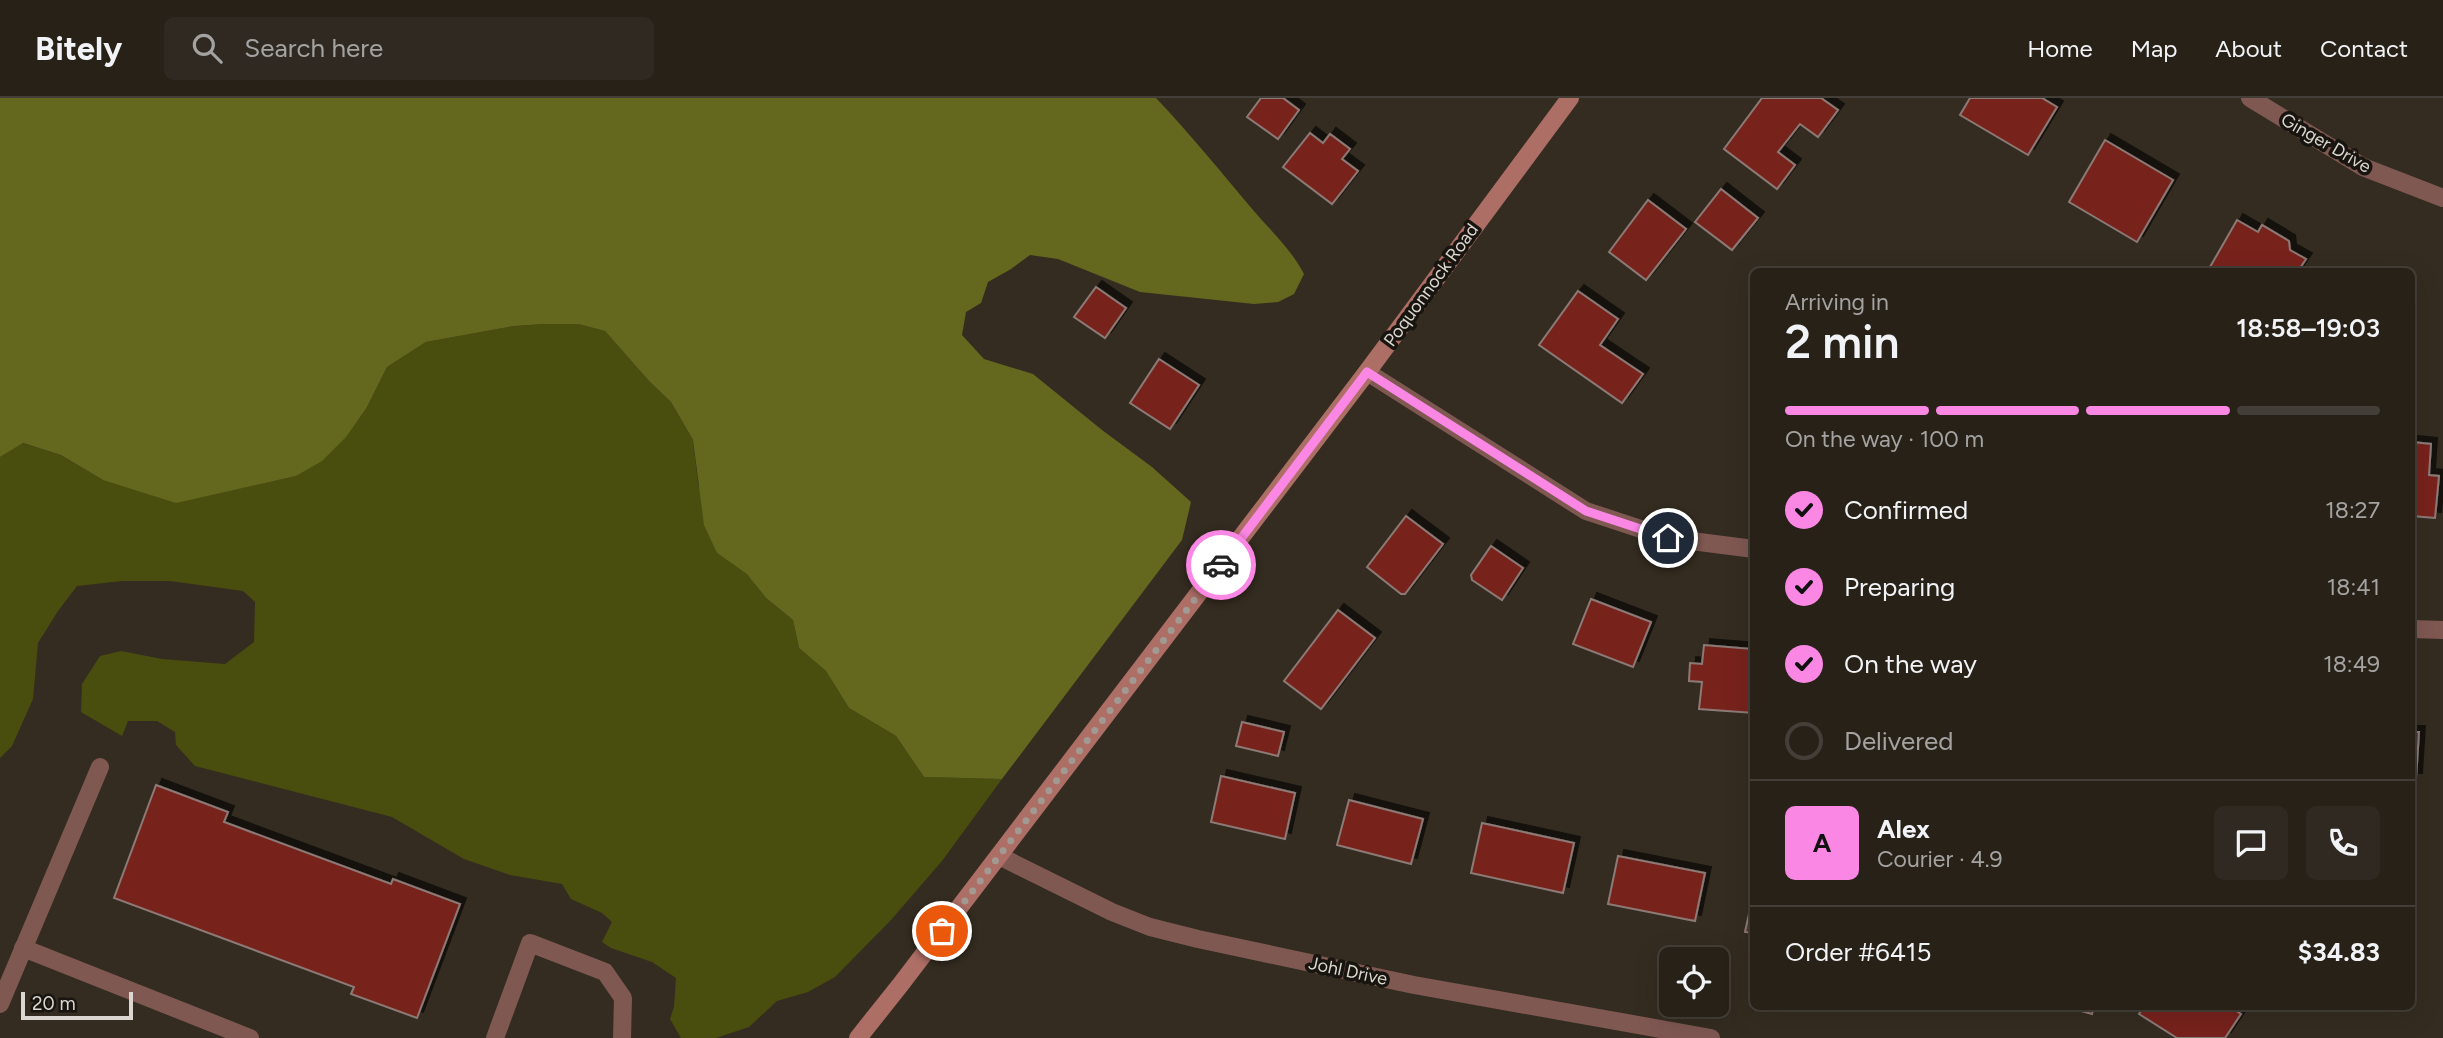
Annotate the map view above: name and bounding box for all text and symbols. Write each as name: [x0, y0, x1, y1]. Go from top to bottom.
search box: [164, 17, 654, 80]
text: Bitely: [35, 29, 122, 68]
icon: search: [188, 29, 226, 67]
text: Search here: [244, 32, 383, 64]
text: Home: [2027, 34, 2093, 63]
text: Map: [2131, 34, 2177, 63]
text: About: [2215, 34, 2282, 63]
text: Contact: [2320, 34, 2408, 63]
street label: Ginger Drive: [2277, 108, 2375, 178]
street label: Poquonnock Road: [1379, 219, 1483, 351]
text: Arriving in: [1785, 288, 1889, 316]
text: 18:58–19:03: [2236, 312, 2380, 344]
text: 2 min: [1785, 314, 1900, 370]
text: On the way · 100 m: [1785, 425, 1984, 453]
icon: check: [1785, 491, 1823, 529]
text: Confirmed: [1844, 494, 1968, 526]
text: 18:27: [2325, 496, 2380, 524]
pin: [1638, 508, 1698, 568]
icon: home: [1649, 519, 1687, 557]
courier: [1186, 530, 1256, 600]
icon: car: [1202, 546, 1240, 584]
icon: check: [1785, 568, 1823, 606]
text: Preparing: [1844, 571, 1955, 603]
text: 18:41: [2327, 573, 2380, 601]
icon: check: [1785, 645, 1823, 683]
text: On the way: [1844, 648, 1977, 680]
text: 18:49: [2323, 650, 2380, 678]
text: Delivered: [1844, 725, 1953, 757]
button: chat: [2214, 806, 2288, 880]
button: phone: [2306, 806, 2380, 880]
text: Alex: [1877, 813, 1930, 845]
text: A: [1813, 827, 1831, 859]
text: Courier · 4.9: [1877, 845, 2003, 873]
pin: [912, 901, 972, 961]
icon: bag: [923, 912, 961, 950]
text: Order #6415: [1785, 936, 1932, 968]
text: $34.83: [2298, 936, 2380, 968]
map controls: [1659, 947, 1729, 1017]
button: locate: [1659, 947, 1729, 1017]
street label: Johl Drive: [1307, 952, 1389, 990]
scale bar: [21, 989, 133, 1021]
text: 20 m: [32, 992, 76, 1015]

